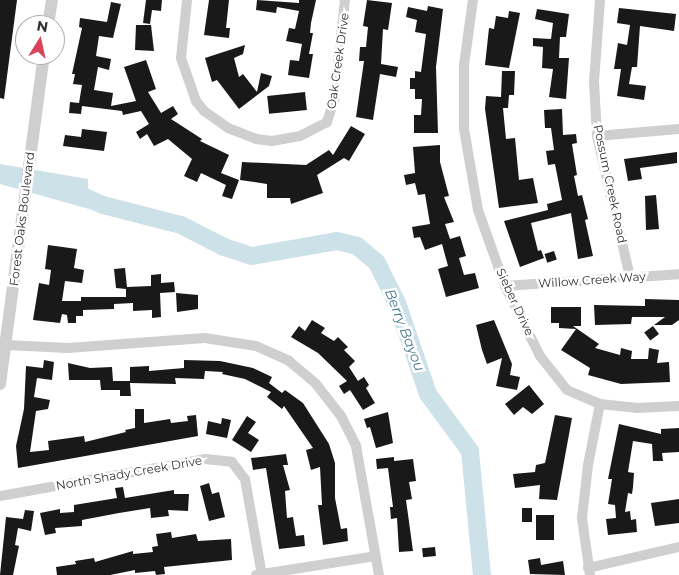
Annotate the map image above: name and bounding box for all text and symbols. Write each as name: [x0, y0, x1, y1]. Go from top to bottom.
street label: Oak Creek Drive: [324, 12, 352, 110]
north arrow: [15, 15, 65, 65]
text: N: [35, 16, 50, 36]
street label: Possum Creek Road: [590, 123, 630, 245]
street label: Forest Oaks Boulevard: [7, 151, 37, 287]
street label: Sieber Drive: [493, 266, 537, 338]
street label: Willow Creek Way: [538, 269, 646, 291]
water label: Berry Bayou: [382, 286, 428, 374]
street label: North Shady Creek Drive: [55, 453, 203, 493]

